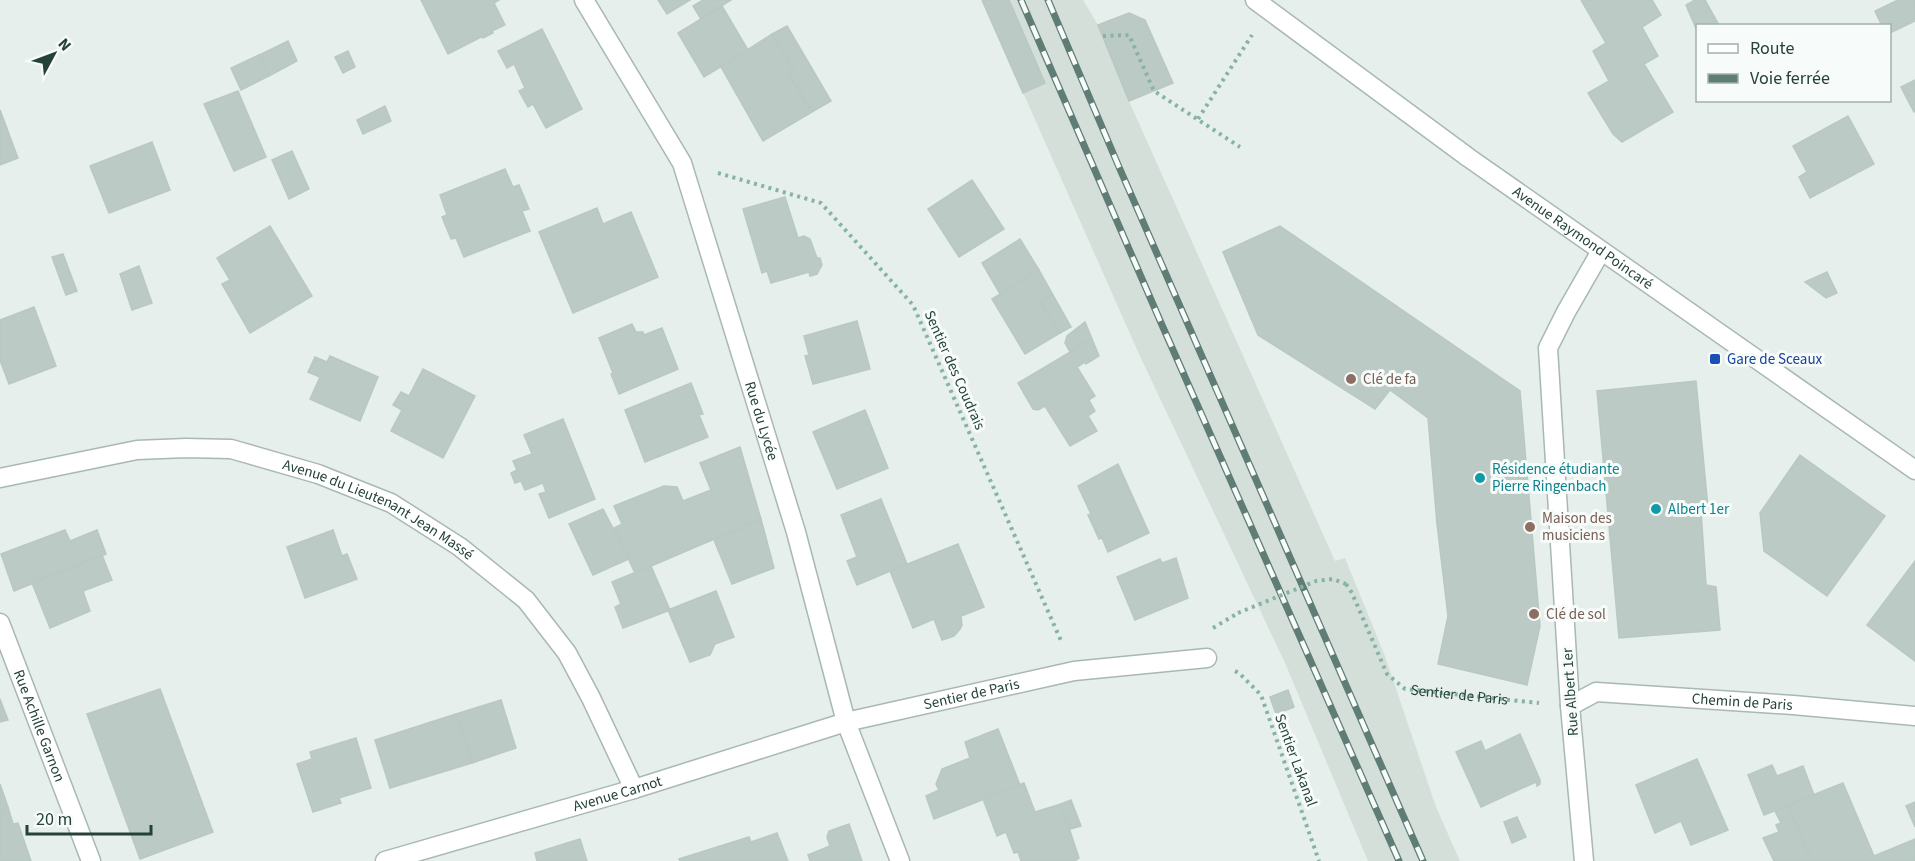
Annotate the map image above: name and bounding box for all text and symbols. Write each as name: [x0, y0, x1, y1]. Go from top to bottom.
north arrow: [24, 24, 84, 84]
legend: [1696, 24, 1891, 102]
text: N: [53, 34, 76, 56]
text: Route: [1750, 36, 1794, 61]
text: Voie ferrée: [1750, 66, 1830, 91]
street label: Avenue Raymond Poincaré: [1508, 181, 1657, 295]
street label: Sentier des Coudrais: [919, 307, 990, 433]
place label: Gare de Sceaux: [1727, 349, 1823, 370]
marker: Gare de Sceaux: [1708, 352, 1722, 366]
place label: Clé de fa: [1363, 369, 1416, 390]
marker: Clé de fa: [1344, 372, 1358, 386]
street label: Rue du Lycée: [739, 379, 783, 463]
street label: Avenue du Lieutenant Jean Massé: [280, 454, 478, 565]
place label: Résidence étudiante Pierre Ringenbach: [1492, 459, 1619, 497]
marker: Résidence étudiante Pierre Ringenbach: [1473, 471, 1487, 485]
place label: Albert 1er: [1668, 499, 1730, 520]
marker: Albert 1er: [1649, 502, 1663, 516]
place label: Maison des musiciens: [1542, 508, 1612, 546]
marker: Maison des musiciens: [1523, 520, 1537, 534]
place label: Clé de sol: [1546, 604, 1606, 625]
marker: Clé de sol: [1527, 607, 1541, 621]
street label: Rue Albert 1er: [1557, 646, 1584, 737]
street label: Rue Achille Garnon: [8, 667, 70, 785]
street label: Sentier de Paris: [922, 674, 1021, 715]
street label: Sentier de Paris: [1410, 680, 1509, 711]
street label: Chemin de Paris: [1691, 688, 1793, 716]
street label: Sentier Lakanal: [1269, 711, 1322, 810]
street label: Avenue Carnot: [571, 771, 665, 817]
scale bar: [27, 798, 152, 836]
text: 20 m: [36, 807, 72, 832]

